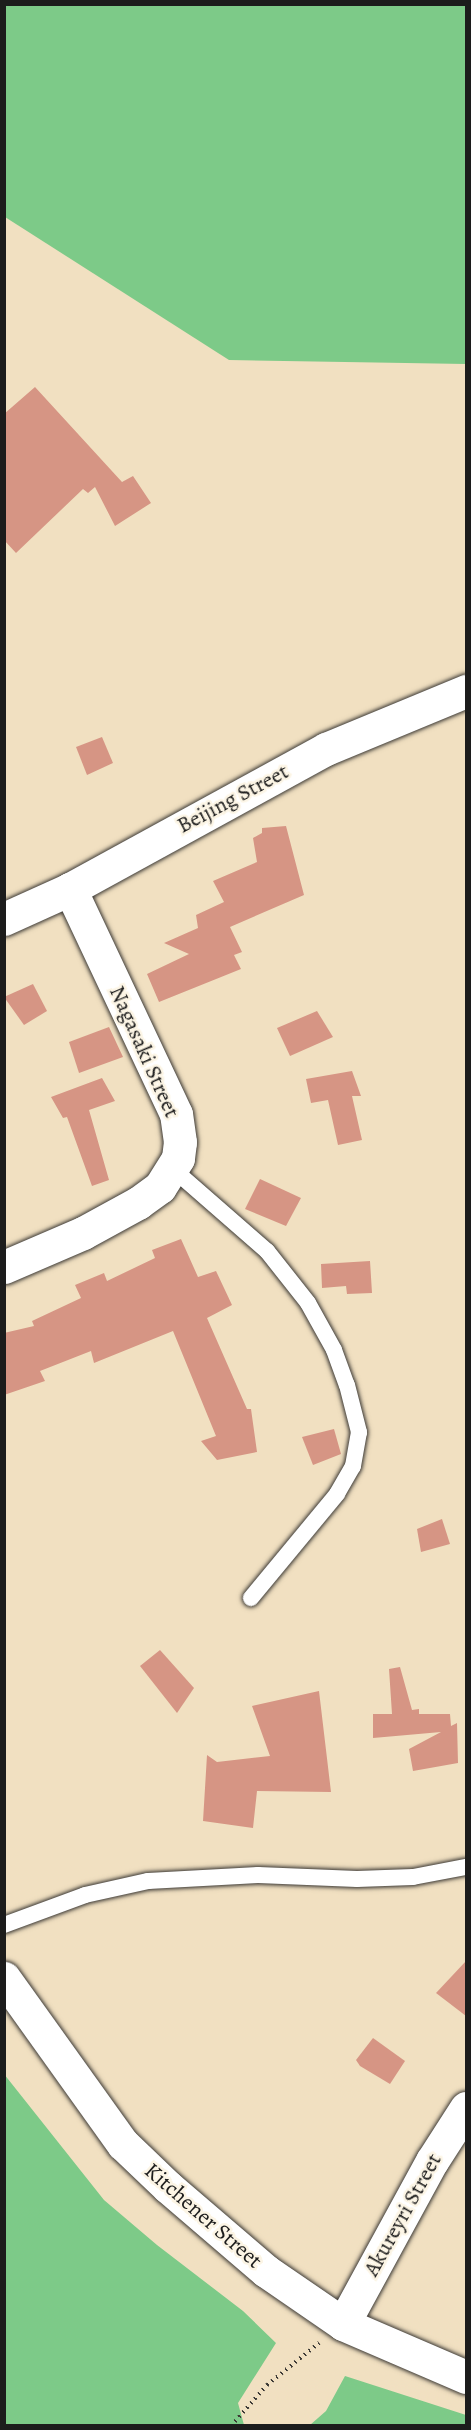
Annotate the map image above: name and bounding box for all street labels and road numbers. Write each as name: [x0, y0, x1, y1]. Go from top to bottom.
street label: Beijing Street: [173, 759, 293, 839]
street label: Nagasaki Street: [103, 982, 185, 1122]
street label: Akureyri Street: [358, 2149, 448, 2281]
street label: Kitchener Street: [139, 2158, 267, 2274]

